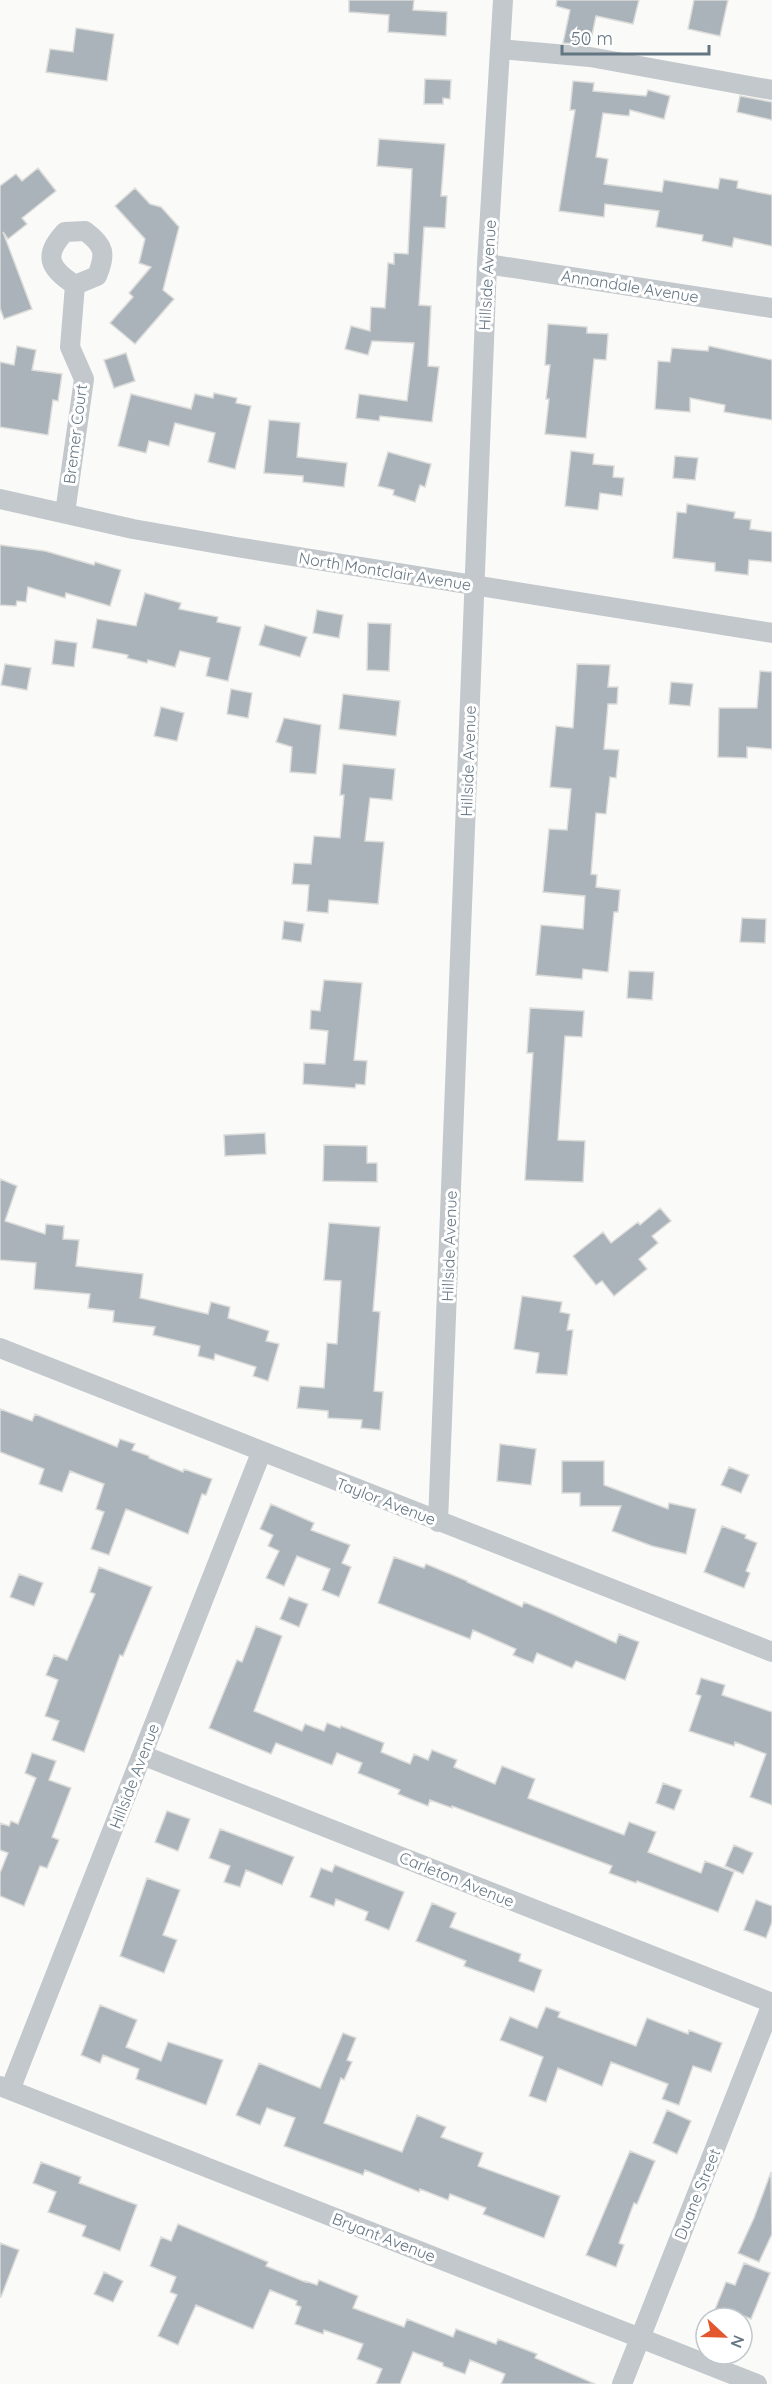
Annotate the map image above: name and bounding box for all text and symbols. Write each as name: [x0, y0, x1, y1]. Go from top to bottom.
scale bar: [562, 18, 709, 56]
text: 50 m: [571, 27, 613, 50]
street label: Hillside Avenue: [474, 219, 500, 331]
street label: Annandale Avenue: [560, 265, 700, 307]
street label: Bremer Court: [59, 383, 91, 485]
street label: North Montclair Avenue: [297, 547, 473, 595]
street label: Hillside Avenue: [456, 705, 480, 817]
street label: Hillside Avenue: [437, 1190, 461, 1302]
street label: Taylor Avenue: [333, 1473, 439, 1529]
street label: Hillside Avenue: [105, 1721, 163, 1831]
street label: Carleton Avenue: [397, 1847, 517, 1911]
street label: Duane Street: [670, 2145, 724, 2243]
street label: Bryant Avenue: [329, 2208, 439, 2266]
north arrow: [694, 2306, 754, 2366]
text: N: [726, 2332, 749, 2351]

